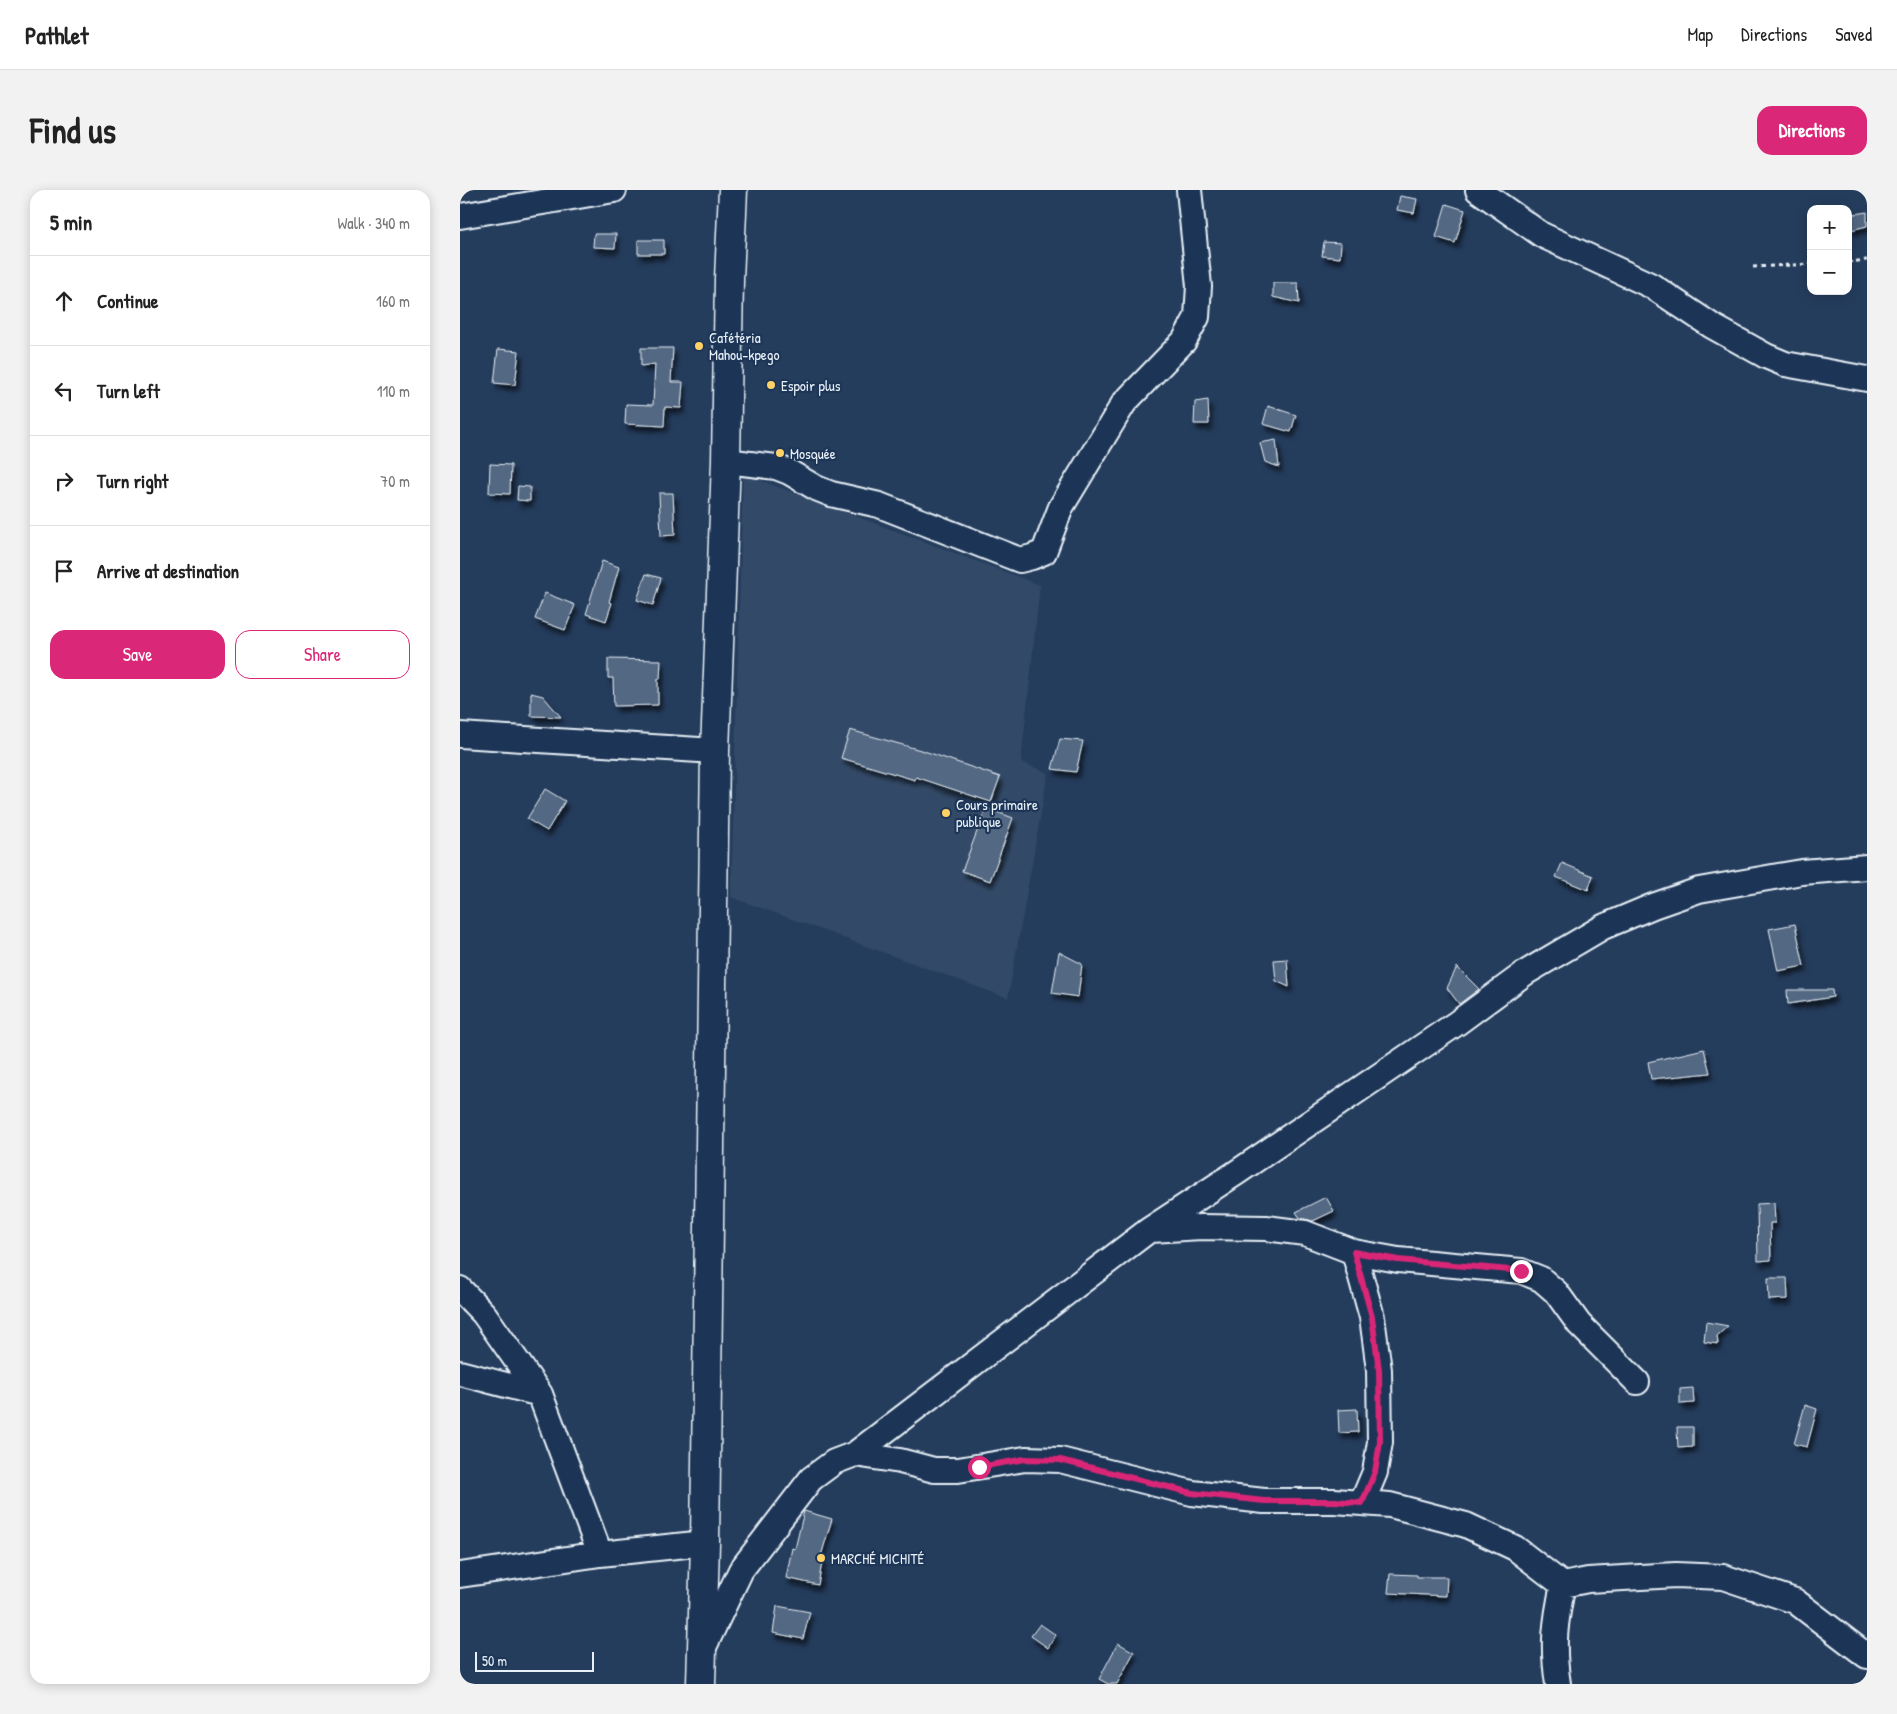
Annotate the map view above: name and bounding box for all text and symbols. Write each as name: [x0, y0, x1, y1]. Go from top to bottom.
text: Pathlet: [25, 19, 88, 51]
text: Map: [1688, 22, 1713, 47]
text: Directions: [1741, 22, 1807, 47]
text: Saved: [1835, 22, 1872, 47]
button: Directions: [1757, 106, 1867, 155]
text: Find us: [30, 107, 116, 154]
map controls: [1807, 205, 1852, 295]
button: +: [1807, 205, 1852, 250]
text: 5 min: [50, 208, 92, 237]
text: Walk · 340 m: [338, 212, 410, 234]
button: −: [1807, 250, 1852, 295]
icon: ahead: [50, 287, 78, 315]
text: Continue: [97, 288, 158, 314]
text: 160 m: [376, 290, 410, 312]
place label: Cafétéria Mahou-kpego: [709, 327, 780, 365]
marker: Cafétéria Mahou-kpego: [693, 340, 705, 352]
place label: Espoir plus: [781, 375, 841, 396]
icon: left: [50, 377, 78, 405]
text: Turn left: [97, 378, 160, 404]
marker: Espoir plus: [765, 379, 777, 391]
text: 110 m: [377, 380, 410, 402]
place label: Mosquée: [790, 443, 836, 464]
marker: Mosquée: [774, 447, 786, 459]
icon: right: [50, 467, 78, 495]
text: Turn right: [97, 468, 168, 494]
text: 70 m: [380, 470, 410, 492]
icon: arrive: [50, 557, 78, 585]
text: Arrive at destination: [97, 558, 239, 584]
button: Save: [50, 630, 225, 679]
button: Share: [235, 630, 410, 679]
place label: Cours primaire publique: [956, 794, 1038, 832]
marker: Cours primaire publique: [940, 807, 952, 819]
route end: [1510, 1260, 1533, 1283]
route start: [968, 1456, 991, 1479]
place label: MARCHÉ MICHITÉ: [831, 1548, 925, 1569]
marker: MARCHÉ MICHITÉ: [815, 1552, 827, 1564]
scale bar: [475, 1649, 594, 1672]
text: 50 m: [482, 1651, 507, 1670]

